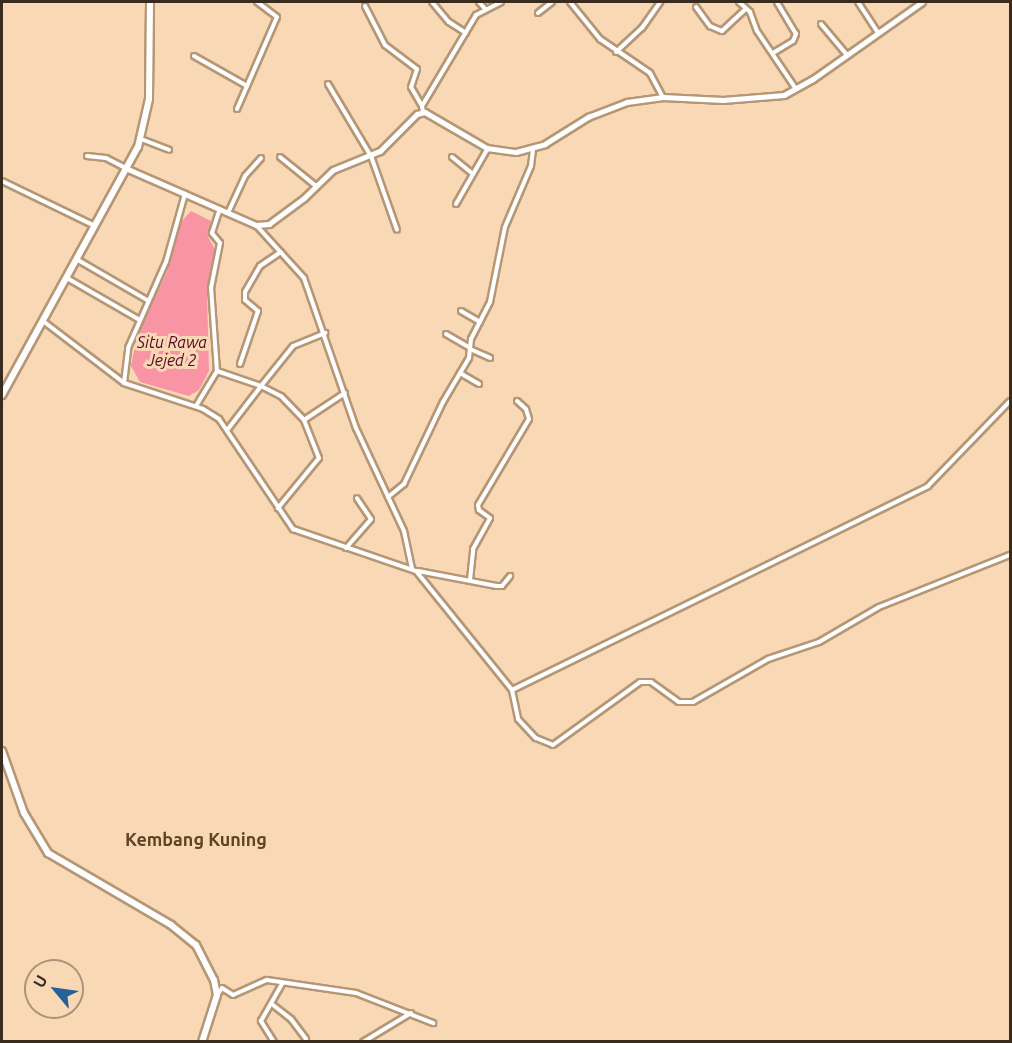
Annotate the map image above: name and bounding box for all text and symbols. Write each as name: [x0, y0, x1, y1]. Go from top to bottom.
water label: Situ Rawa Jejed 2: [137, 332, 207, 370]
district label: Kembang Kuning: [125, 828, 267, 850]
north arrow: [24, 959, 84, 1019]
text: U: [29, 972, 51, 991]

